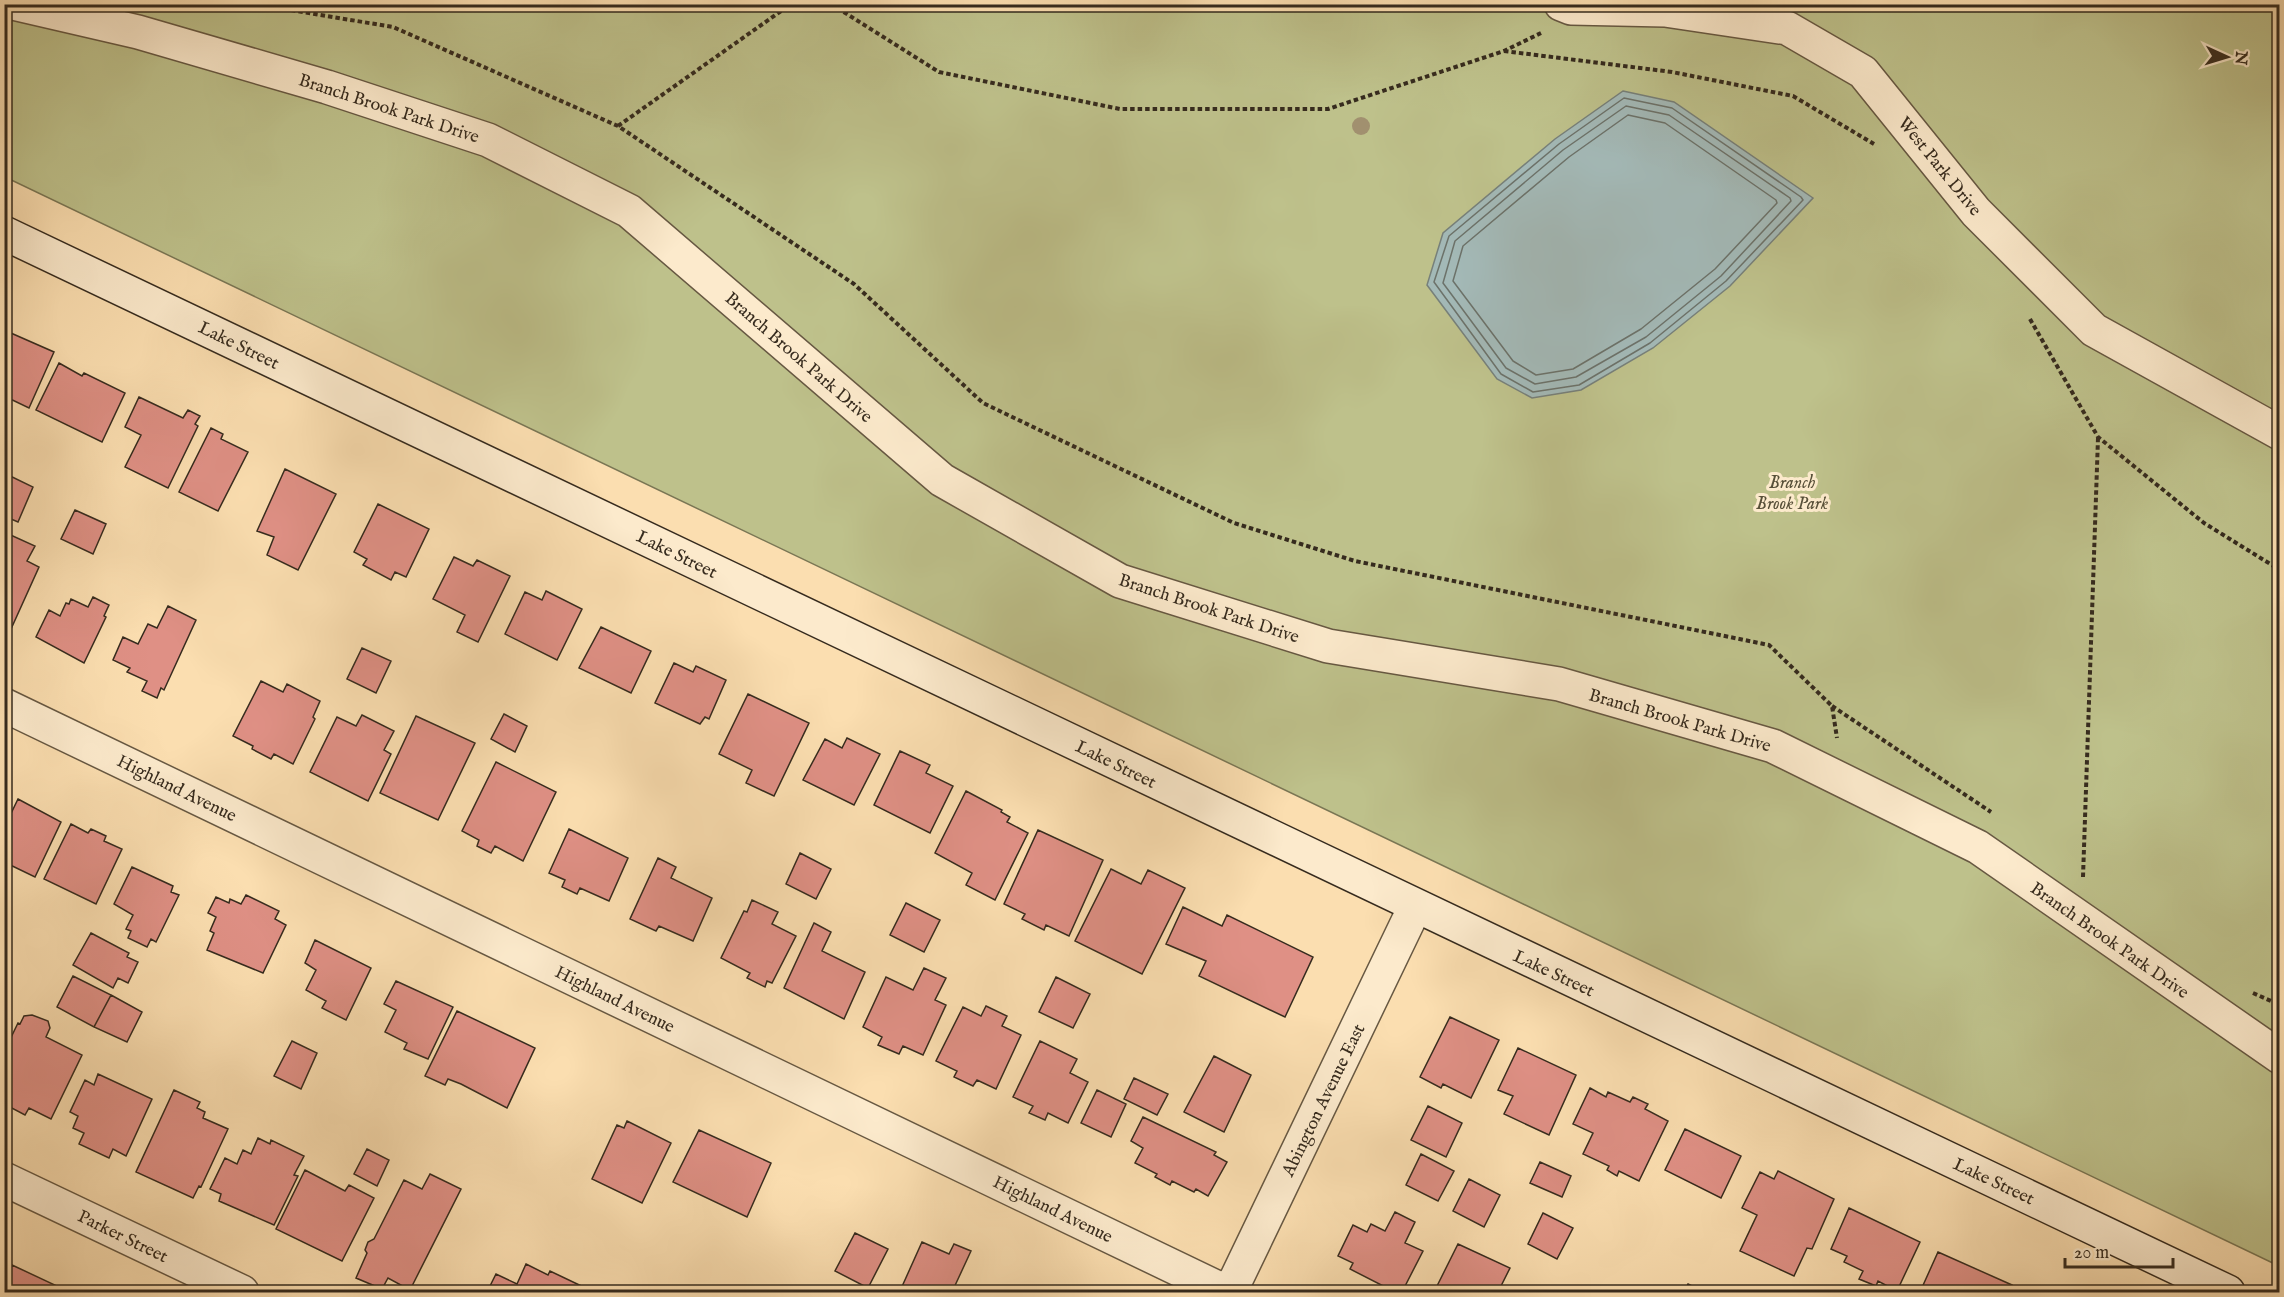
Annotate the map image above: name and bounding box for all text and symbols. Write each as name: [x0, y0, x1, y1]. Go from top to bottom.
north arrow: [2197, 27, 2257, 87]
text: N: [2229, 49, 2250, 66]
street label: Branch Brook Park Drive: [295, 69, 482, 150]
street label: West Park Drive: [1892, 113, 1986, 221]
street label: Branch Brook Park Drive: [719, 288, 877, 429]
street label: Lake Street: [194, 317, 282, 376]
park label: Branch Brook Park: [1756, 472, 1828, 516]
street label: Lake Street: [632, 526, 720, 585]
street label: Branch Brook Park Drive: [1115, 569, 1302, 650]
street label: Branch Brook Park Drive: [1586, 684, 1773, 758]
street label: Lake Street: [1071, 736, 1159, 795]
street label: Highland Avenue: [113, 750, 240, 828]
street label: Branch Brook Park Drive: [2025, 878, 2193, 1005]
street label: Lake Street: [1509, 946, 1598, 1003]
street label: Highland Avenue: [551, 961, 678, 1039]
street label: Abington Avenue East: [1277, 1021, 1371, 1182]
street label: Lake Street: [1949, 1154, 2038, 1211]
street label: Highland Avenue: [989, 1171, 1116, 1249]
street label: Parker Street: [73, 1206, 171, 1269]
scale bar: [2065, 1231, 2173, 1269]
text: 20 m: [2074, 1242, 2109, 1265]

